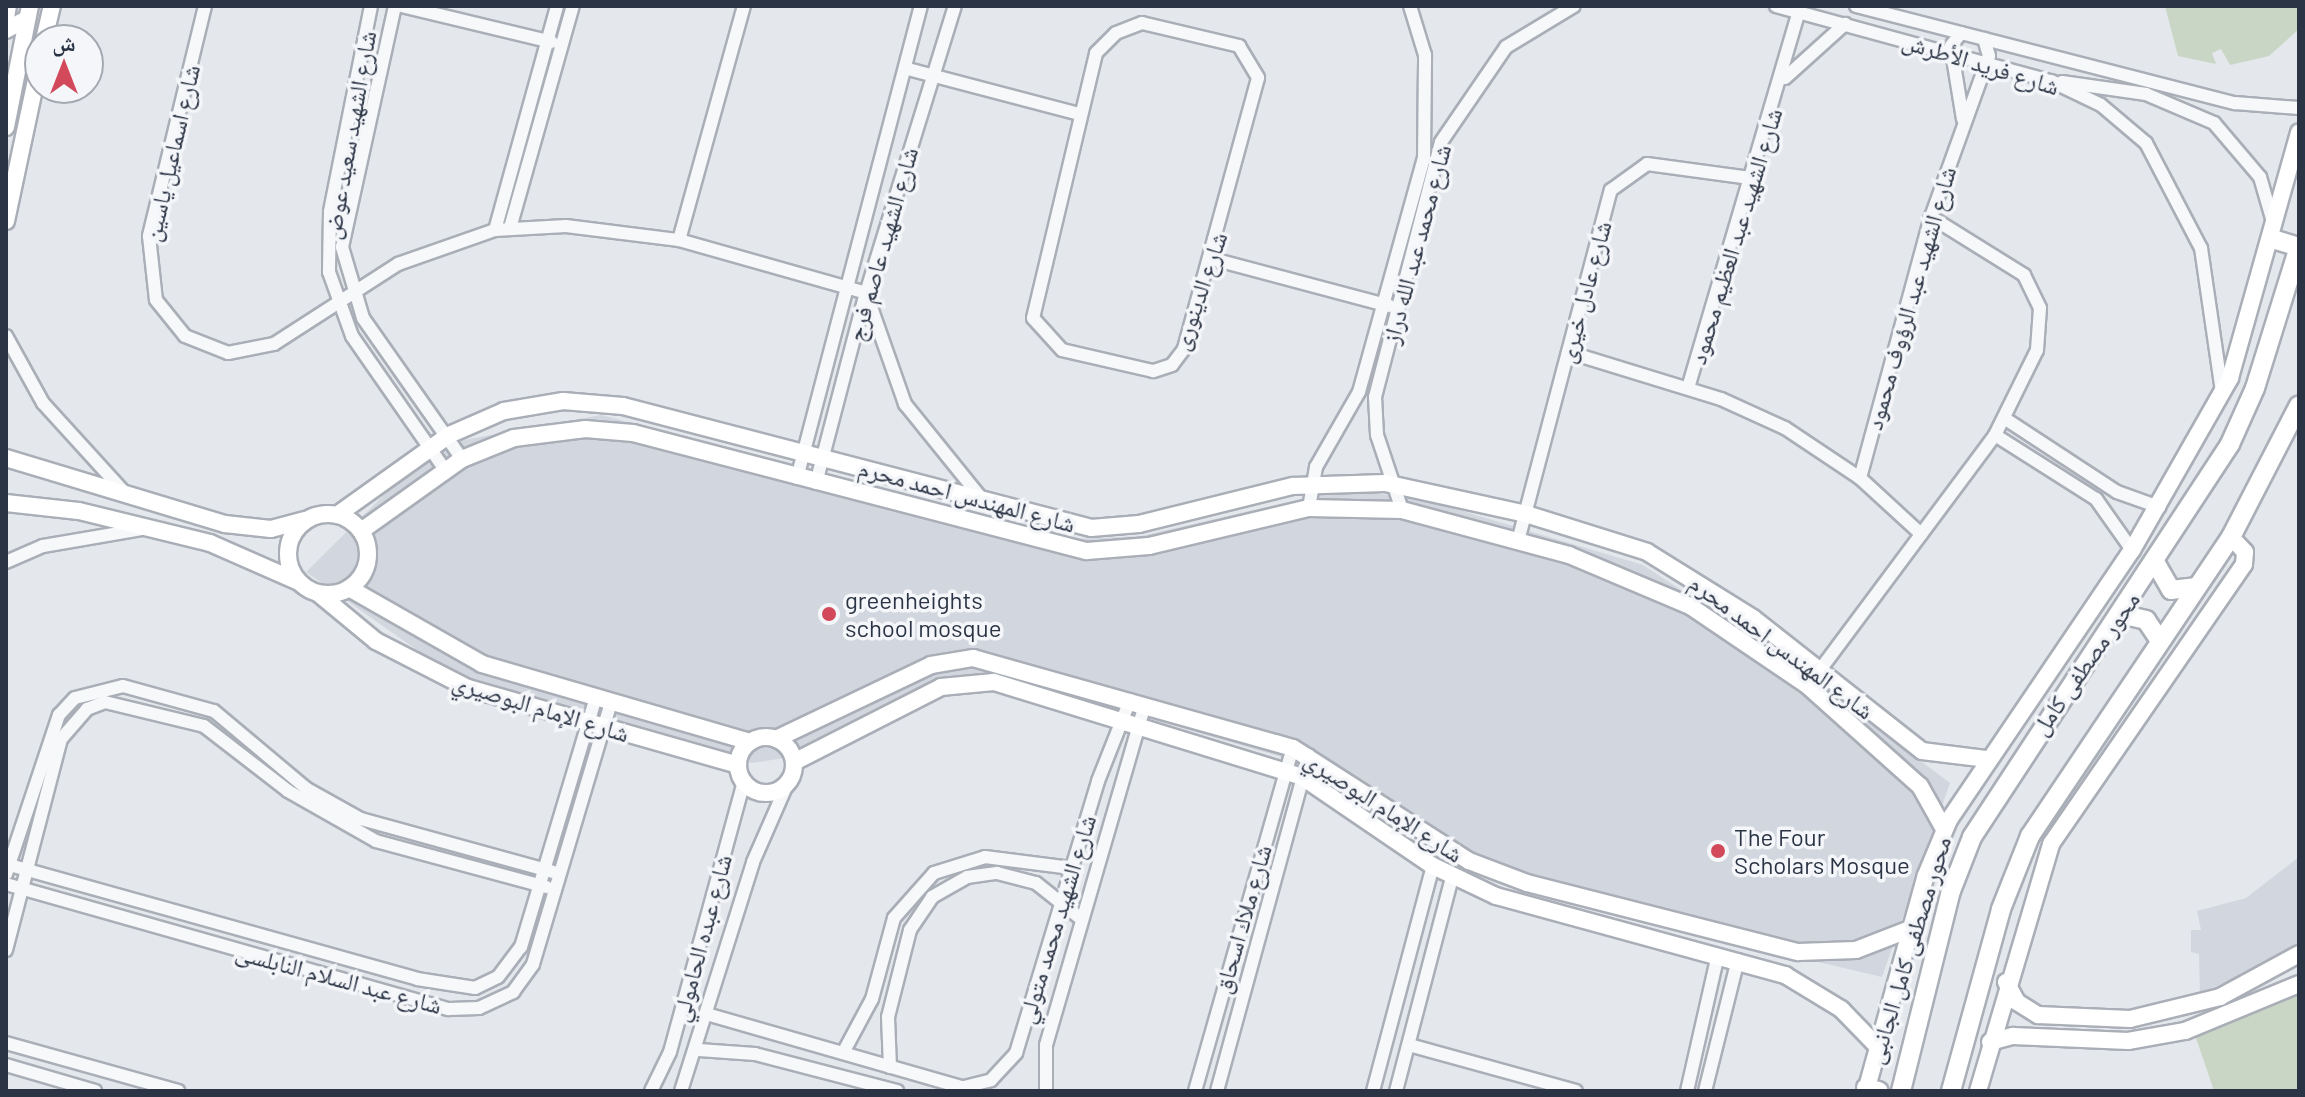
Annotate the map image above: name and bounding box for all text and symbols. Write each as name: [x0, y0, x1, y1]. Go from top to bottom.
north arrow: [24, 24, 104, 104]
street label: شارع فريد الأطرش: [1899, 25, 2063, 101]
street label: شارع الشهيد سعيد عوض: [316, 28, 382, 242]
text: ش: [52, 29, 76, 55]
street label: شارع اسماعيل ياسين: [137, 62, 205, 244]
street label: شارع الشهيد عبد العظيم محمود: [1682, 104, 1788, 368]
street label: شارع محمد عبد الله دراز: [1376, 141, 1456, 347]
street label: شارع الشهيد عاصم فرج: [841, 144, 923, 344]
street label: شارع الشهيد عبد الرؤوف محمود: [1859, 163, 1961, 433]
street label: شارع عادل خيرى: [1551, 218, 1617, 366]
street label: شارع الدينورى: [1165, 228, 1233, 354]
street label: شارع المهندس احمد محرم: [855, 452, 1079, 538]
street label: شارع المهندس احمد محرم: [1684, 567, 1880, 725]
place label: greenheights school mosque: [845, 586, 1001, 642]
street label: محور مصطفى كامل: [2025, 586, 2145, 740]
marker: greenheights school mosque: [820, 605, 838, 623]
street label: شارع الإمام البوصيري: [449, 666, 633, 748]
street label: شارع الإمام البوصيري: [1299, 744, 1469, 868]
street label: شارع الشهيد محمد متولي: [1011, 811, 1101, 1027]
place label: The Four Scholars Mosque: [1734, 823, 1910, 879]
street label: محور مصطفى كامل الجانبى: [1860, 833, 1956, 1067]
street label: شارع ملاك اسحاق: [1207, 841, 1277, 997]
marker: The Four Scholars Mosque: [1709, 842, 1727, 860]
street label: شارع عبده الحامولي: [665, 851, 737, 1025]
street label: شارع عبد السلام النابلسى: [233, 937, 445, 1019]

